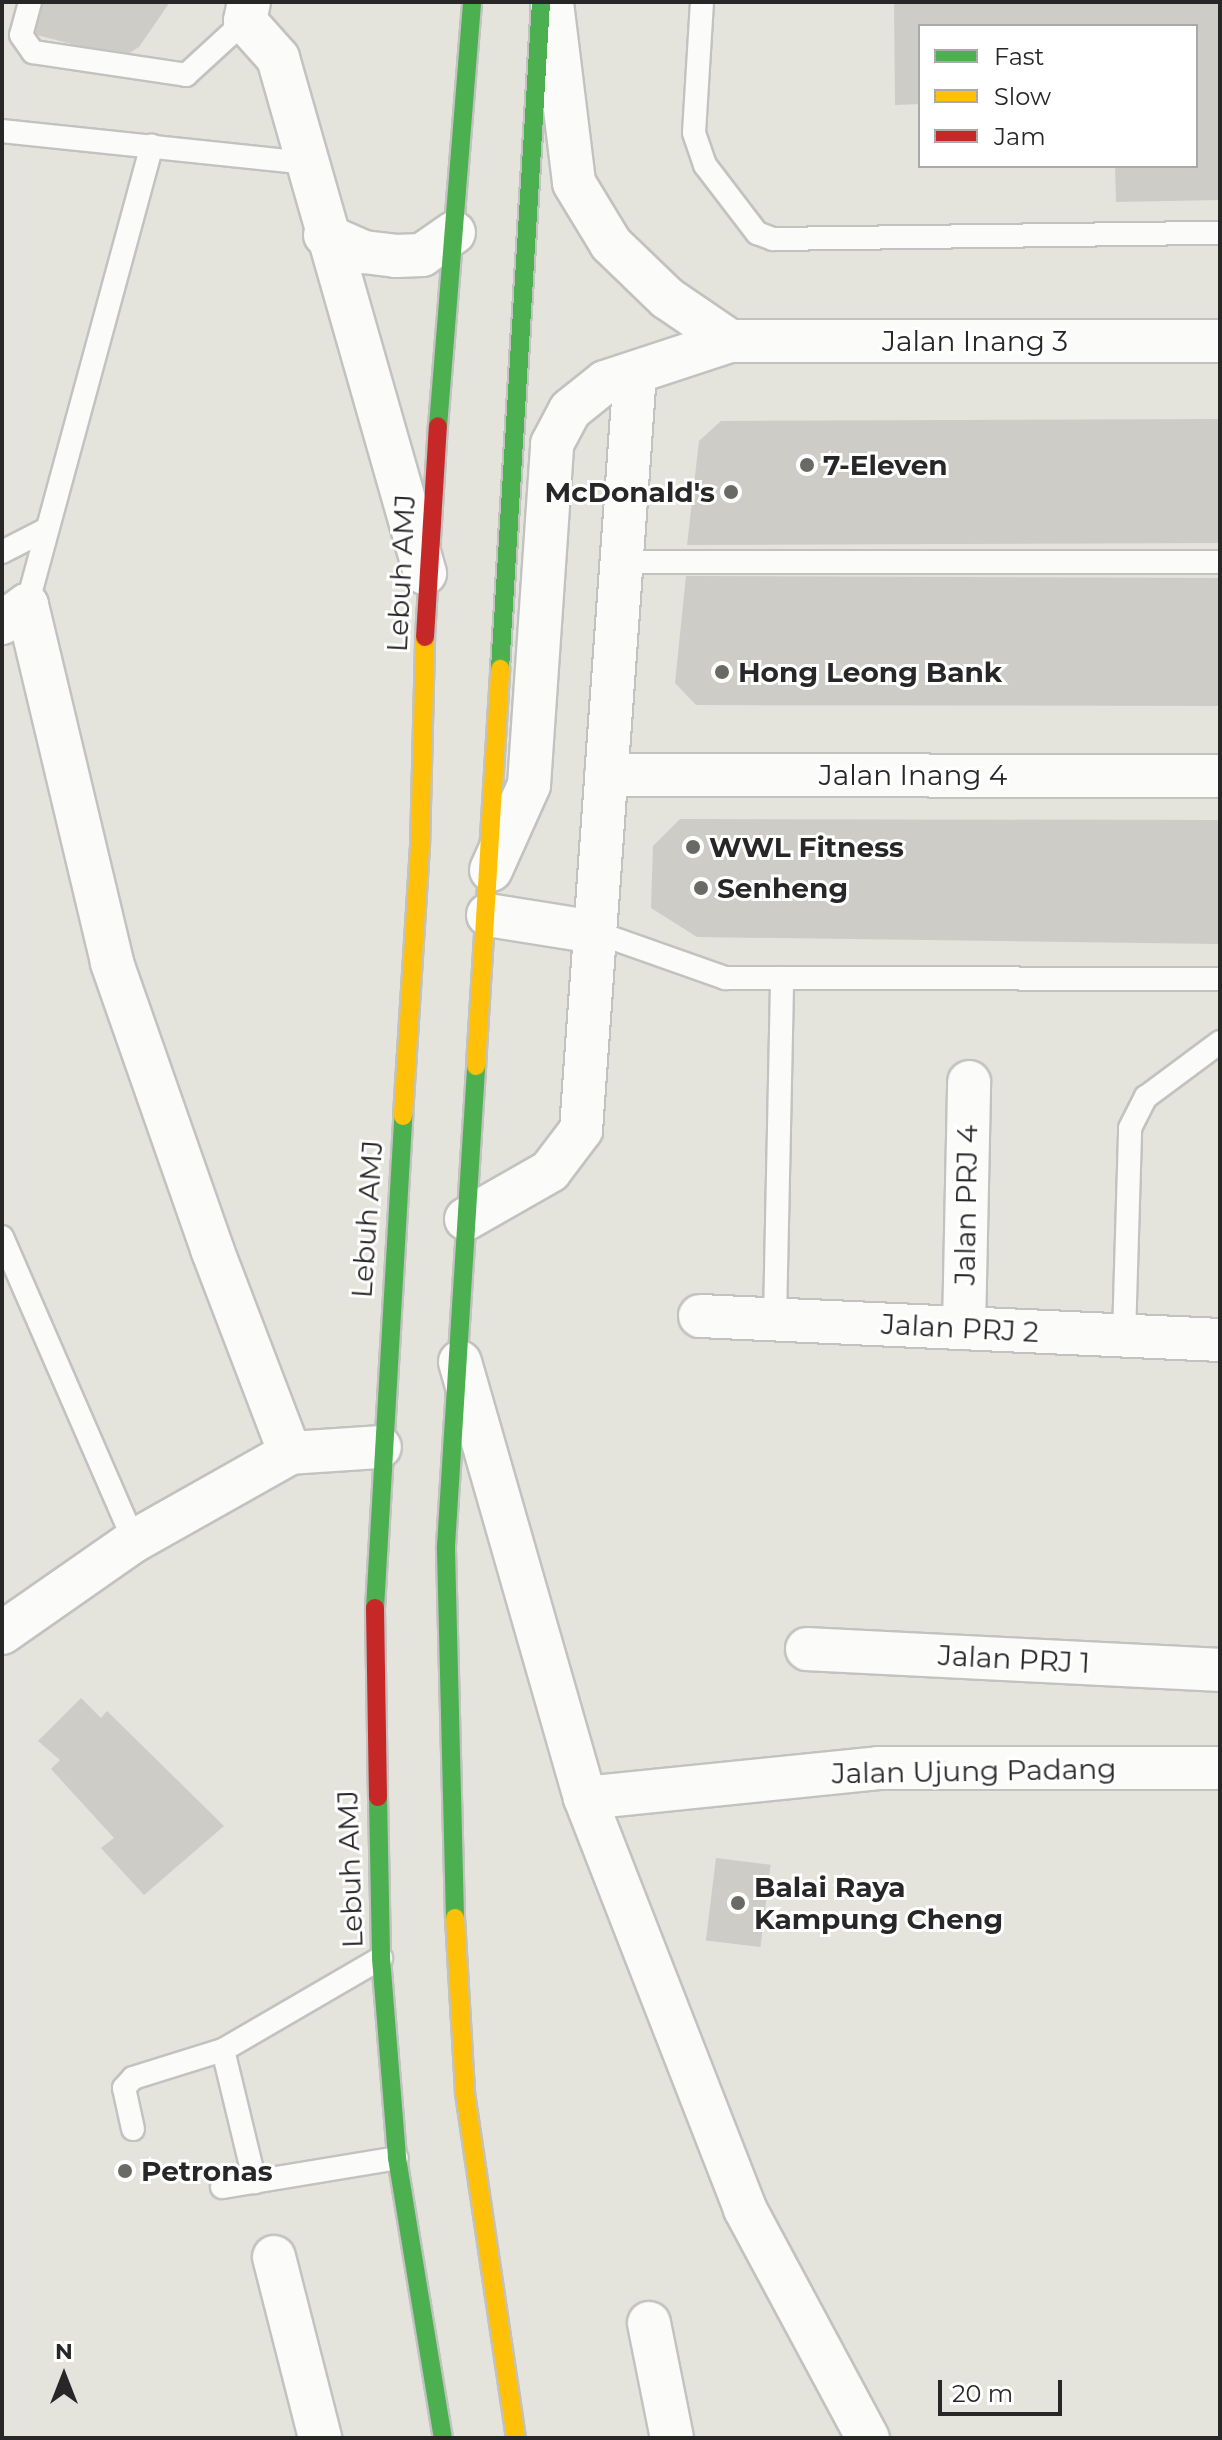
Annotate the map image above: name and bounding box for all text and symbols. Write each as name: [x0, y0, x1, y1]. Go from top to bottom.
legend: [918, 24, 1198, 168]
text: Fast: [994, 42, 1044, 71]
text: Slow: [994, 82, 1051, 111]
text: Jam: [994, 122, 1046, 151]
street label: Jalan Inang 3: [882, 324, 1068, 358]
place label: 7-Eleven: [823, 448, 948, 482]
marker: 7-Eleven: [798, 456, 816, 474]
place label: McDonald's: [545, 475, 715, 509]
marker: McDonald's: [722, 483, 740, 501]
street label: Lebuh AMJ: [380, 493, 422, 653]
place label: Hong Leong Bank: [738, 655, 1002, 689]
marker: Hong Leong Bank: [713, 663, 731, 681]
street label: Jalan Inang 4: [819, 758, 1007, 792]
place label: WWL Fitness: [709, 830, 904, 864]
marker: WWL Fitness: [684, 838, 702, 856]
place label: Senheng: [717, 871, 848, 905]
marker: Senheng: [692, 879, 710, 897]
street label: Jalan PRJ 4: [948, 1124, 984, 1286]
street label: Lebuh AMJ: [345, 1139, 389, 1299]
street label: Jalan PRJ 2: [880, 1307, 1040, 1349]
street label: Jalan PRJ 1: [937, 1638, 1091, 1680]
street label: Jalan Ujung Padang: [831, 1752, 1117, 1790]
street label: Lebuh AMJ: [330, 1789, 370, 1949]
place label: Balai Raya Kampung Cheng: [754, 1870, 1003, 1936]
marker: Balai Raya Kampung Cheng: [729, 1894, 747, 1912]
place label: Petronas: [141, 2154, 273, 2188]
marker: Petronas: [116, 2162, 134, 2180]
north arrow: [24, 2336, 104, 2416]
text: N: [55, 2338, 73, 2365]
scale bar: [942, 2364, 1066, 2414]
text: 20 m: [952, 2379, 1013, 2408]

